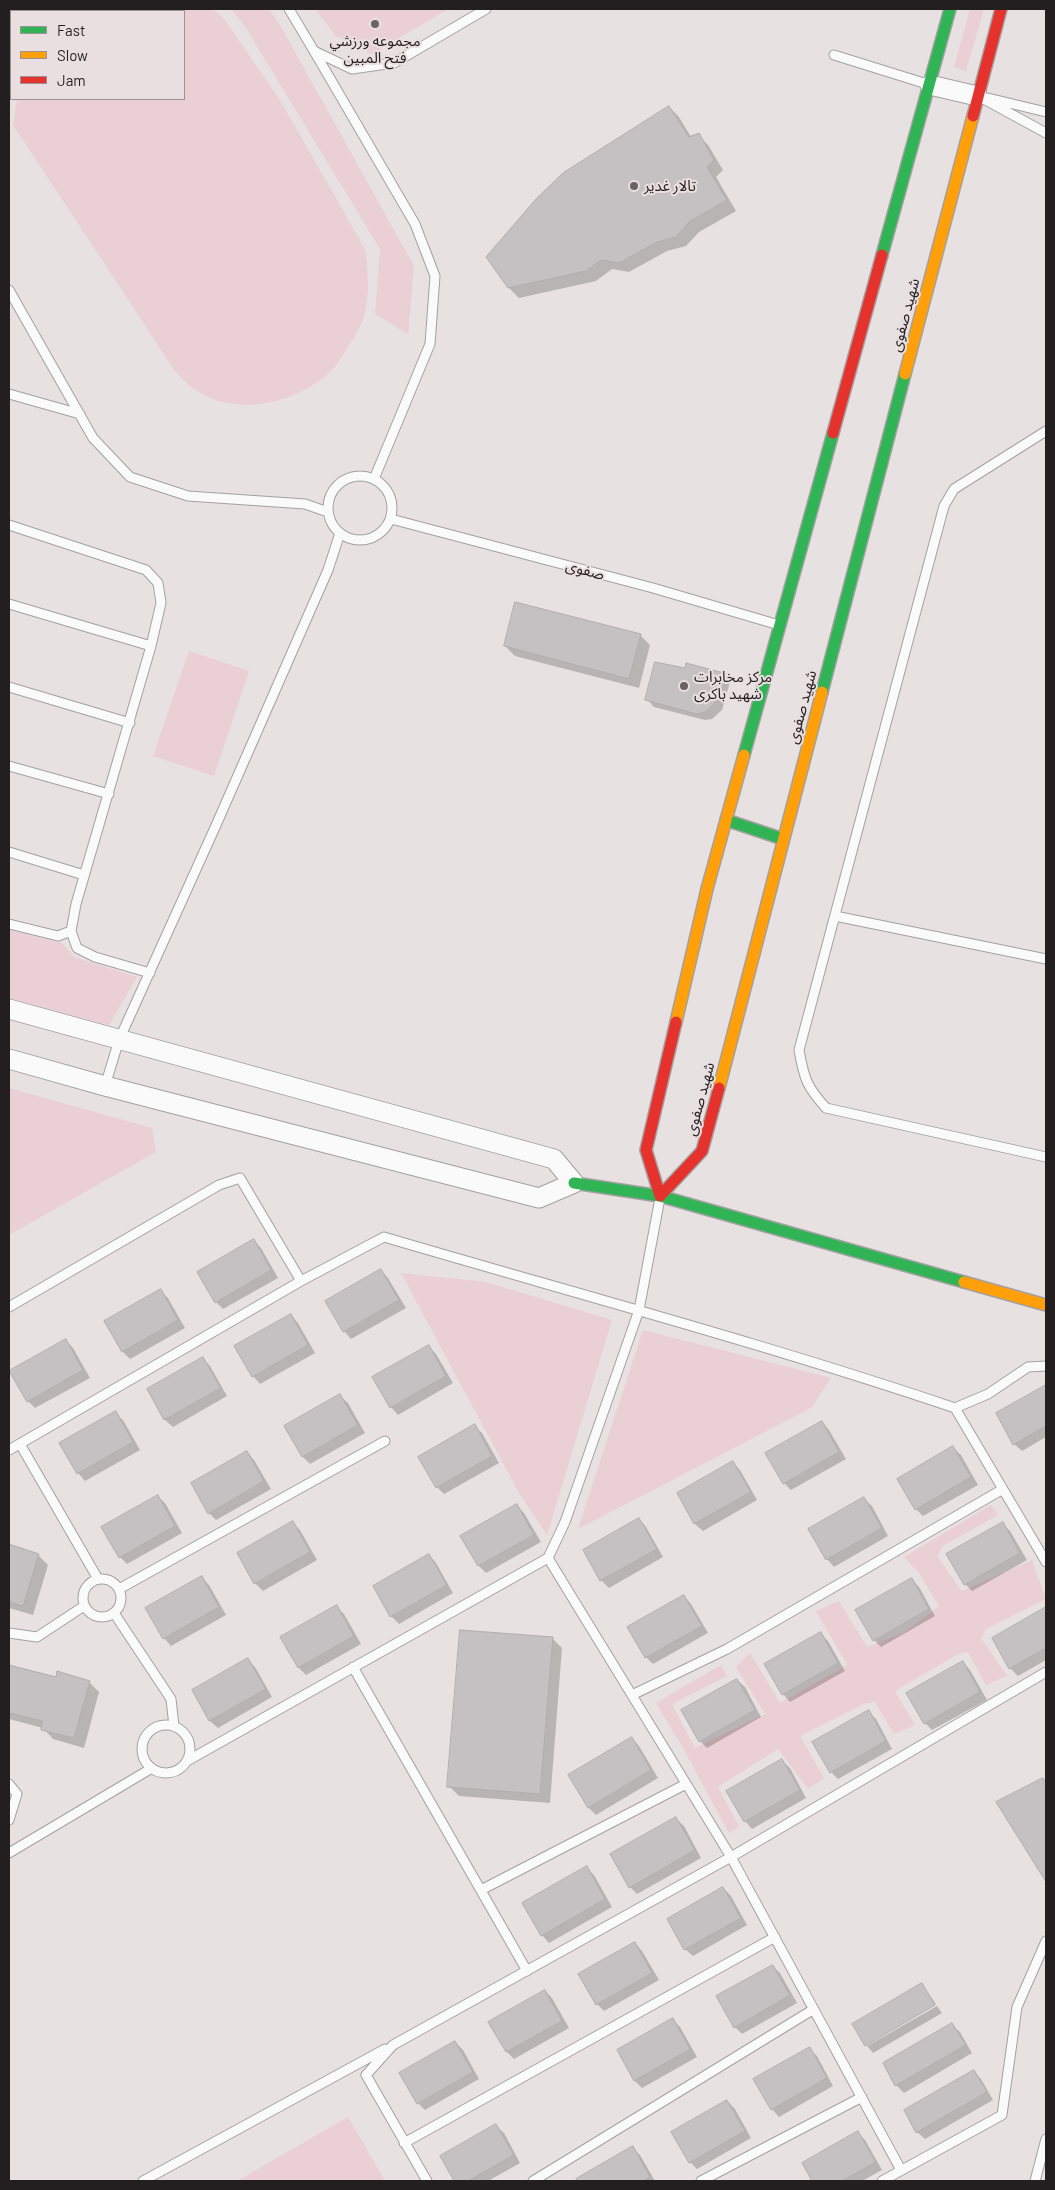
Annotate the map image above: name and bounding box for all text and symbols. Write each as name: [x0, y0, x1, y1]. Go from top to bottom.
legend: [10, 10, 185, 100]
marker: مجموعه ورزشي فتح المبين: [369, 18, 381, 30]
text: Fast: [57, 21, 85, 39]
place label: مجموعه ورزشي فتح المبين: [329, 32, 421, 67]
text: Slow: [57, 46, 88, 64]
text: Jam: [57, 71, 86, 89]
place label: تالار غدیر: [644, 177, 696, 195]
marker: تالار غدیر: [628, 180, 640, 192]
street label: شهید صفوی: [887, 276, 923, 354]
street label: صفوی: [564, 556, 606, 584]
place label: مرکز مخابرات شهید باکری: [694, 668, 772, 703]
street label: شهید صفوی: [784, 668, 820, 746]
marker: مرکز مخابرات شهید باکری: [678, 680, 690, 692]
street label: شهید صفوی: [682, 1060, 718, 1138]

